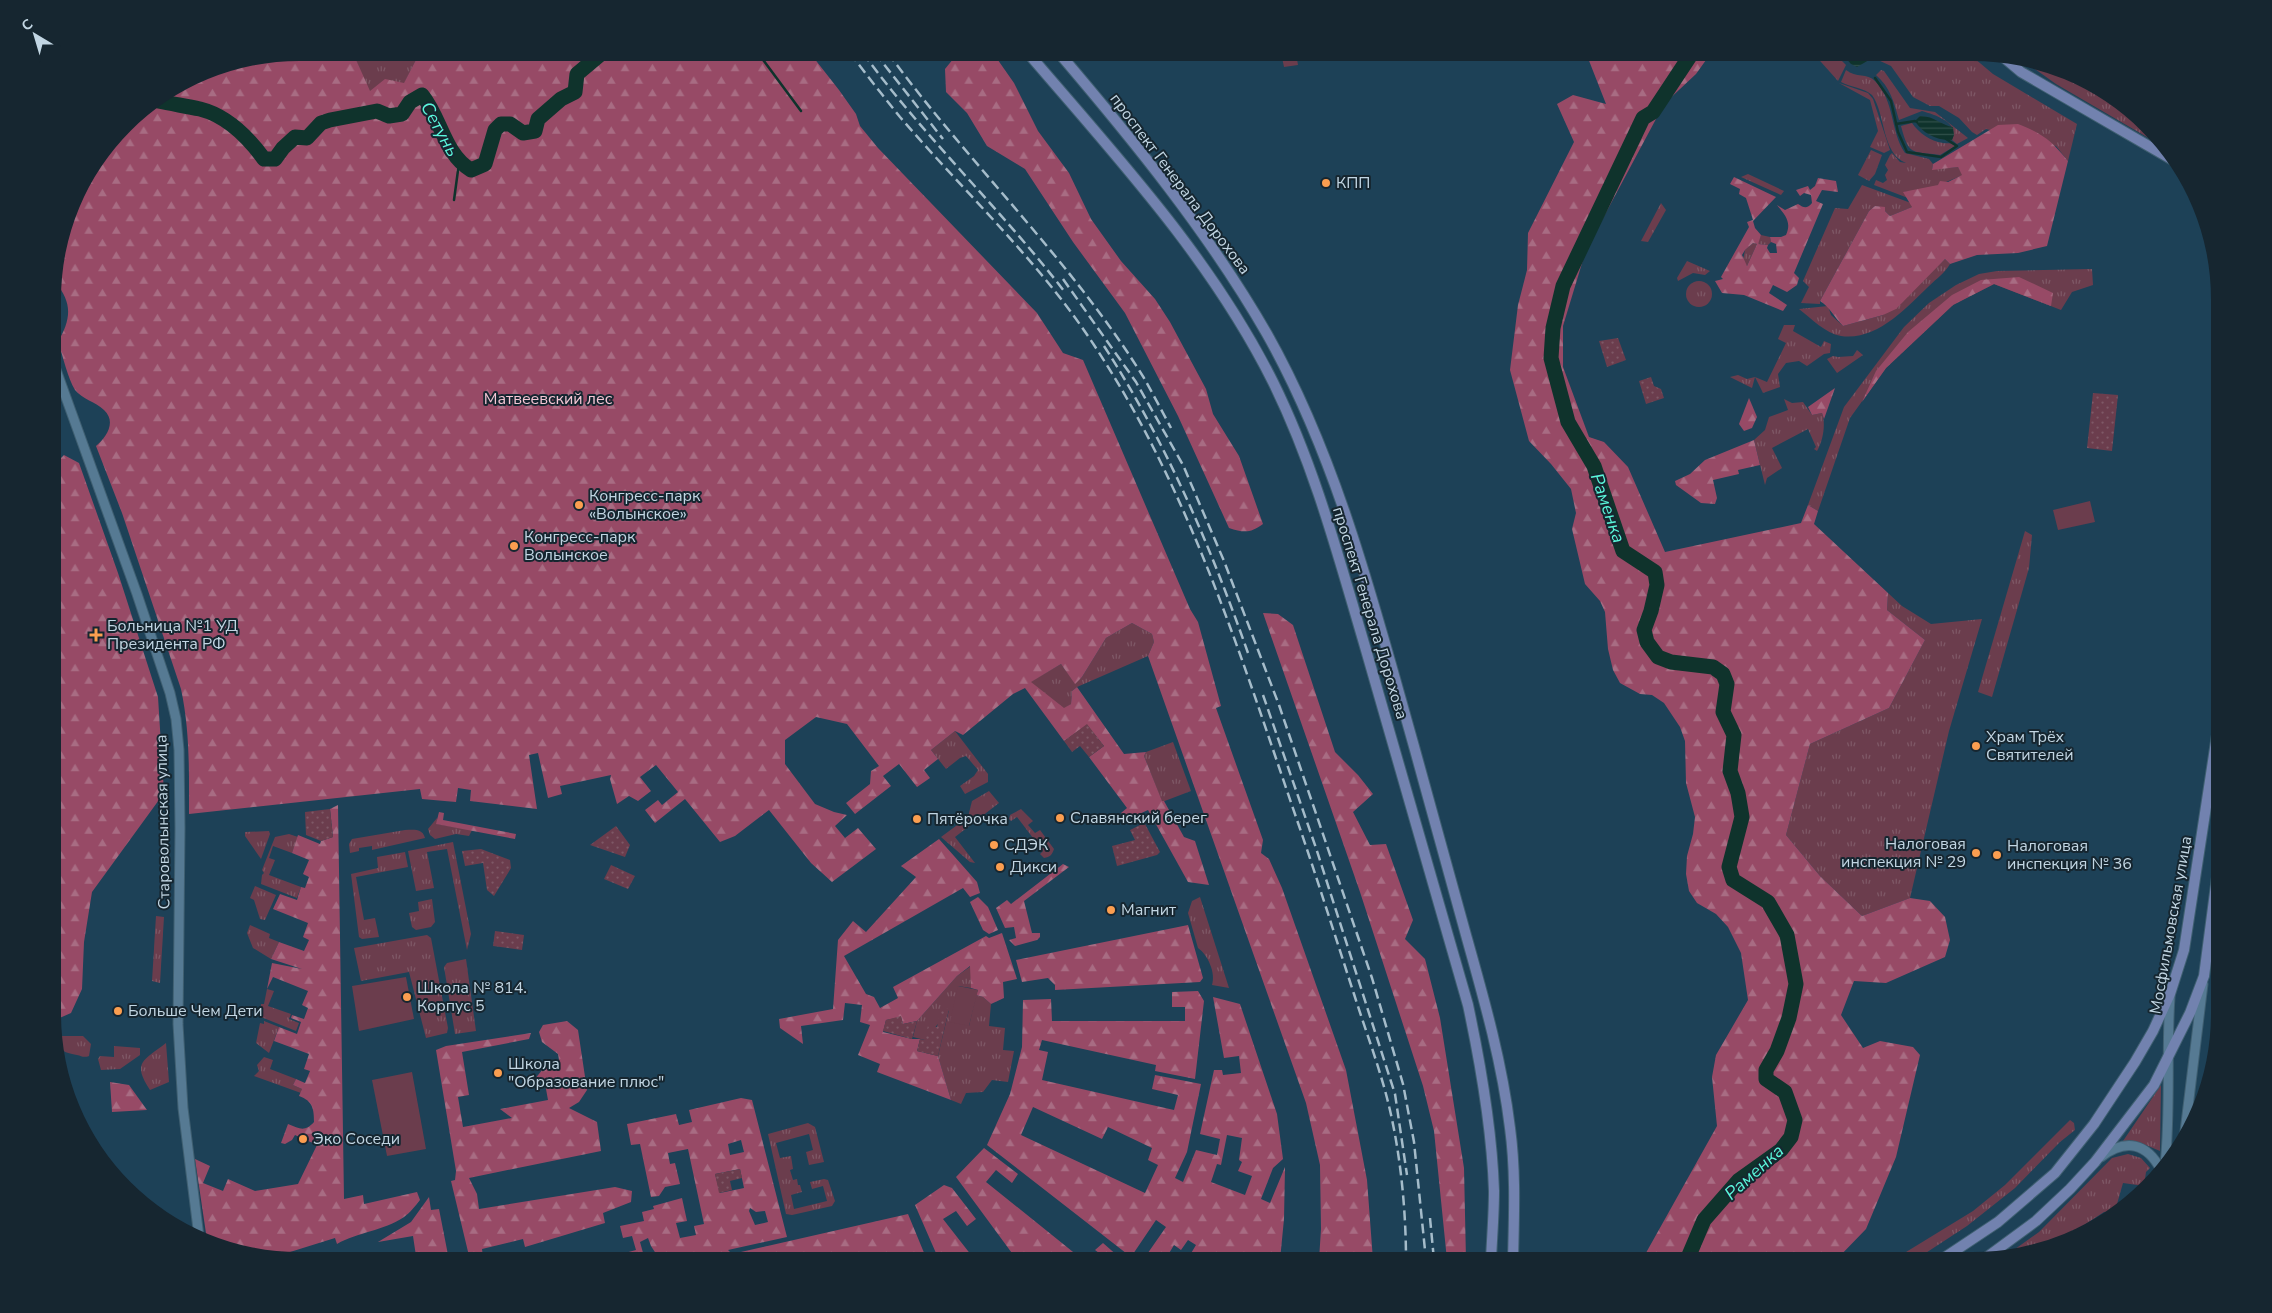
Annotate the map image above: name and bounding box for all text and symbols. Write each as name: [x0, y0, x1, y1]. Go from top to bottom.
north arrow: [10, 10, 60, 60]
text: С: [18, 14, 37, 36]
street label: проспект Генерала Дорохова: [1105, 89, 1255, 279]
water label: Сетунь: [415, 97, 465, 161]
place label: КПП: [1336, 172, 1370, 194]
marker: КПП: [1320, 177, 1332, 189]
park label: Матвеевский лес: [484, 388, 613, 410]
water label: Раменка: [1585, 470, 1631, 546]
place label: Конгресс-парк «Волынское»: [589, 485, 701, 525]
marker: Конгресс-парк «Волынское»: [573, 499, 585, 511]
street label: проспект Генерала Дорохова: [1327, 504, 1413, 722]
place label: Конгресс-парк Волынское: [524, 526, 636, 566]
marker: Конгресс-парк Волынское: [508, 540, 520, 552]
place label: Больница №1 УД Президента РФ: [107, 615, 239, 655]
marker: Больница №1 УД Президента РФ: [89, 628, 103, 642]
place label: Храм Трёх Святителей: [1986, 726, 2074, 766]
street label: Староволынская улица: [150, 734, 176, 910]
marker: Храм Трёх Святителей: [1970, 740, 1982, 752]
place label: Славянский берег: [1070, 807, 1207, 829]
place label: Пятёрочка: [927, 808, 1008, 830]
marker: Славянский берег: [1054, 812, 1066, 824]
marker: Пятёрочка: [911, 813, 923, 825]
place label: Налоговая инспекция № 29: [1841, 833, 1966, 873]
place label: СДЭК: [1004, 834, 1049, 856]
street label: Мосфильмовская улица: [2144, 834, 2198, 1016]
place label: Налоговая инспекция № 36: [2007, 835, 2132, 875]
marker: СДЭК: [988, 839, 1000, 851]
marker: Налоговая инспекция № 29: [1970, 847, 1982, 859]
marker: Налоговая инспекция № 36: [1991, 849, 2003, 861]
place label: Дикси: [1010, 856, 1057, 878]
marker: Дикси: [994, 861, 1006, 873]
place label: Магнит: [1121, 899, 1177, 921]
marker: Магнит: [1105, 904, 1117, 916]
place label: Школа № 814. Корпус 5: [417, 977, 527, 1017]
marker: Школа № 814. Корпус 5: [401, 991, 413, 1003]
place label: Больше Чем Дети: [128, 1000, 263, 1022]
marker: Больше Чем Дети: [112, 1005, 124, 1017]
place label: Школа "Образование плюс": [508, 1053, 664, 1093]
marker: Школа "Образование плюс": [492, 1067, 504, 1079]
place label: Эко Соседи: [313, 1128, 400, 1150]
marker: Эко Соседи: [297, 1133, 309, 1145]
water label: Раменка: [1719, 1139, 1789, 1205]

